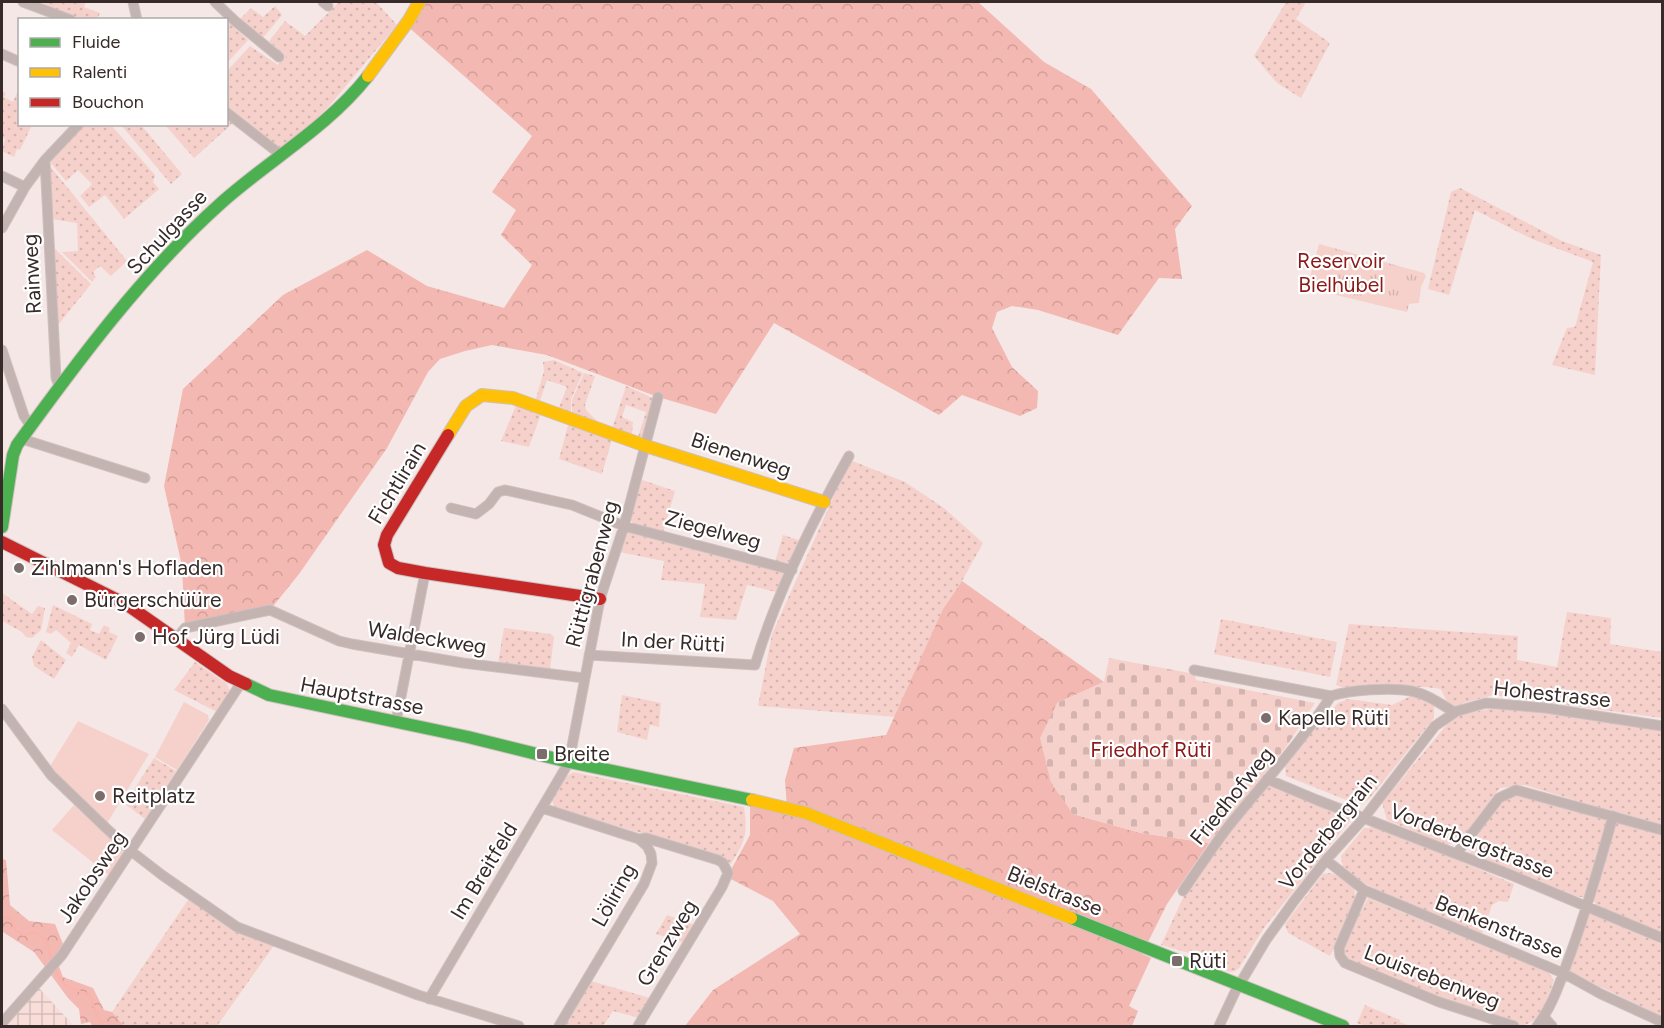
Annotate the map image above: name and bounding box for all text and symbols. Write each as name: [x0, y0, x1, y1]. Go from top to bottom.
legend: [18, 18, 228, 126]
text: Fluide: [72, 31, 121, 53]
text: Ralenti: [72, 61, 127, 83]
text: Bouchon: [72, 91, 144, 113]
street label: Schulgasse: [121, 184, 212, 279]
street label: Rainweg: [17, 233, 46, 315]
park label: Reservoir Bielhübel: [1297, 248, 1385, 297]
street label: Bienenweg: [688, 427, 794, 482]
street label: Fichtlirain: [362, 437, 431, 528]
street label: Rüttigrabenweg: [560, 498, 623, 650]
street label: Ziegelweg: [662, 505, 764, 554]
place label: Zihlmann's Hofladen: [31, 555, 223, 580]
marker: Zihlmann's Hofladen: [12, 561, 26, 575]
place label: Bürgerschüüre: [84, 587, 221, 612]
marker: Bürgerschüüre: [65, 593, 79, 607]
street label: Waldeckweg: [366, 616, 488, 659]
place label: Hof Jürg Lüdi: [152, 624, 280, 649]
street label: In der Rütti: [620, 626, 726, 657]
marker: Hof Jürg Lüdi: [133, 630, 147, 644]
street label: Hauptstrasse: [298, 671, 426, 720]
street label: Hohestrasse: [1492, 675, 1612, 712]
place label: Kapelle Rüti: [1278, 705, 1389, 730]
marker: Kapelle Rüti: [1259, 711, 1273, 725]
park label: Friedhof Rüti: [1090, 737, 1212, 762]
place label: Breite: [554, 741, 610, 766]
street label: Friedhofweg: [1185, 742, 1279, 850]
marker: Breite: [535, 747, 549, 761]
street label: Vorderbergrain: [1273, 769, 1382, 895]
place label: Reitplatz: [112, 783, 195, 808]
marker: Reitplatz: [93, 789, 107, 803]
street label: Vorderbergstrasse: [1387, 798, 1558, 883]
street label: Im Breitfeld: [445, 818, 522, 924]
street label: Jakobsweg: [52, 826, 132, 928]
street label: Löliring: [586, 859, 641, 931]
street label: Bielstrasse: [1004, 860, 1106, 921]
street label: Benkenstrasse: [1432, 890, 1567, 964]
street label: Grenzweg: [631, 895, 702, 991]
street label: Louisrebenweg: [1361, 939, 1504, 1014]
place label: Rüti: [1189, 948, 1227, 973]
marker: Rüti: [1170, 954, 1184, 968]

